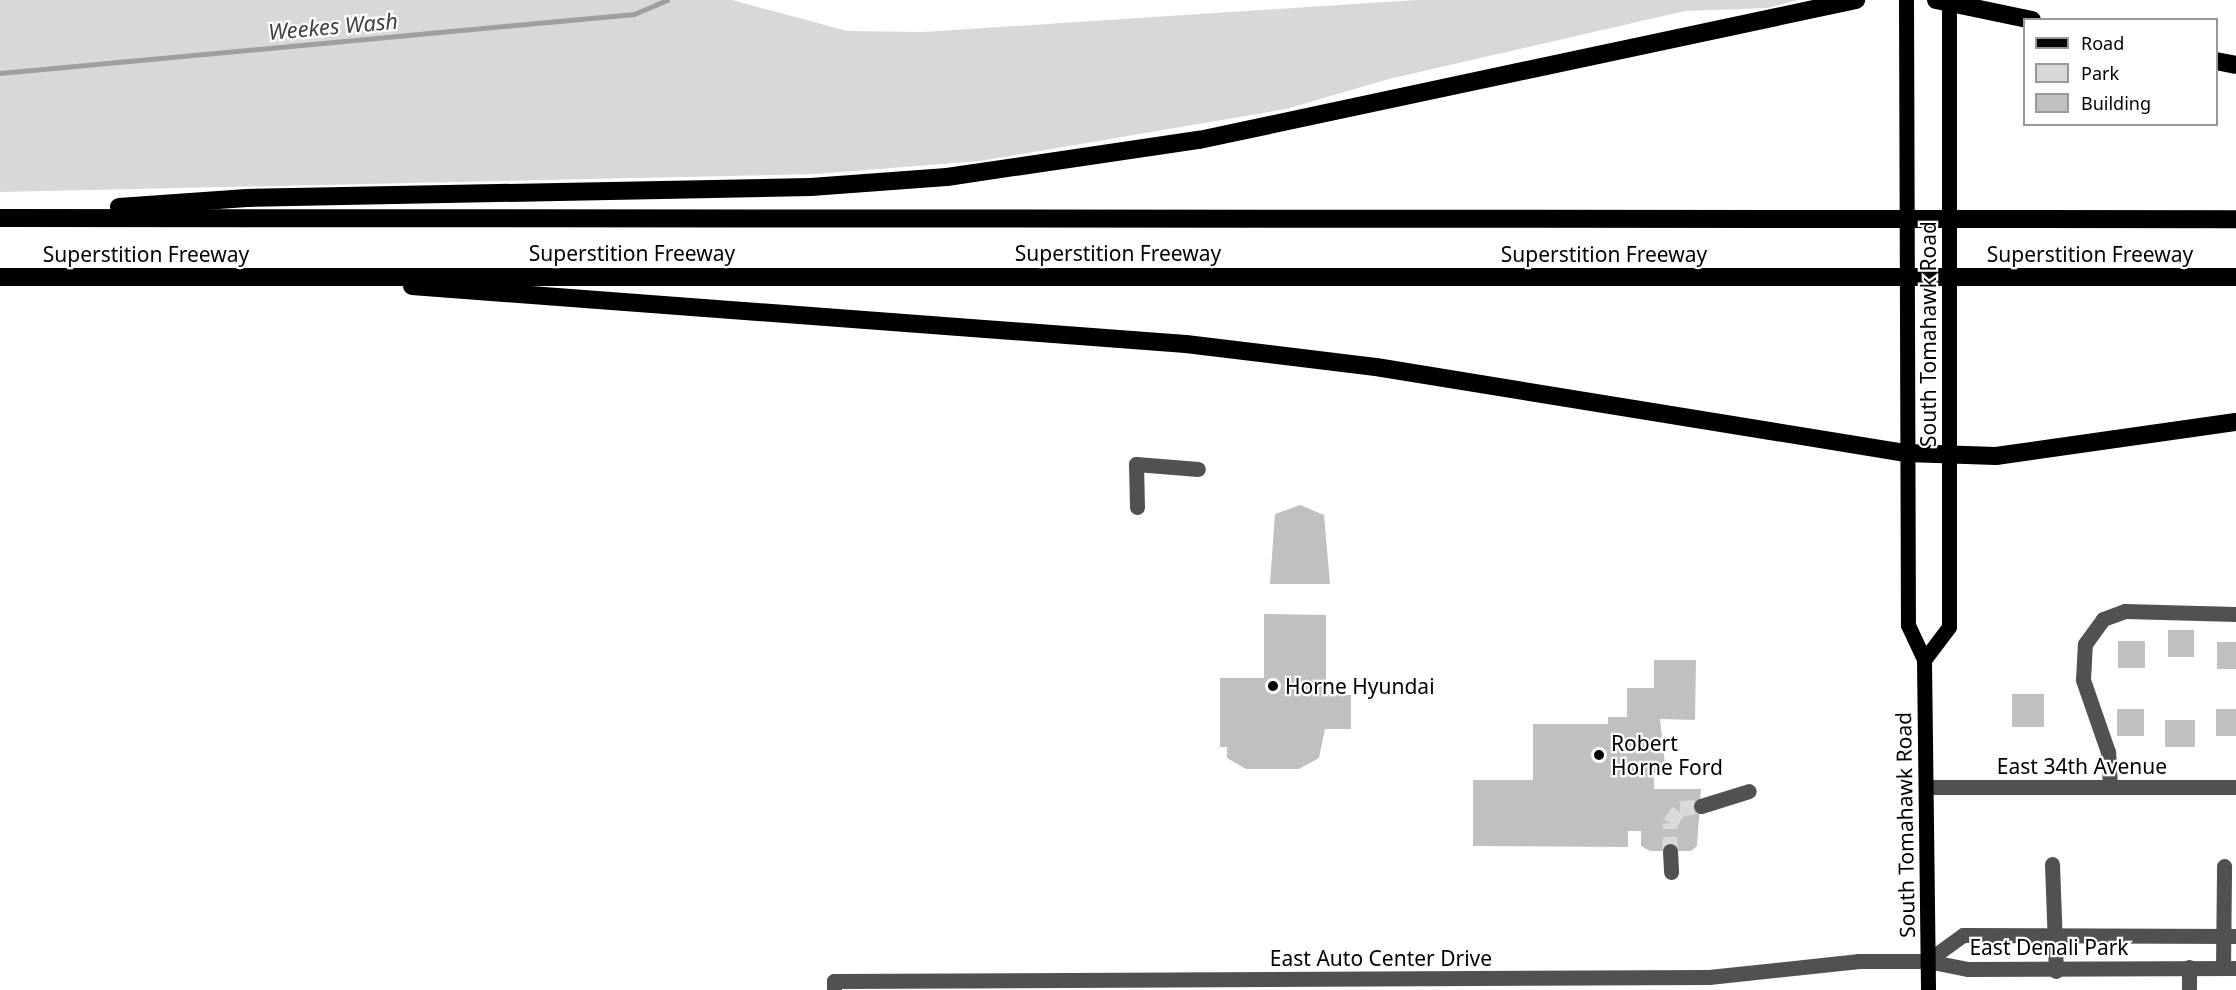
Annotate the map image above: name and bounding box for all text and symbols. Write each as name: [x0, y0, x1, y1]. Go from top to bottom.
water label: Weekes Wash: [267, 7, 399, 45]
legend: [2023, 18, 2218, 126]
text: Road: [2081, 31, 2124, 55]
text: Park: [2081, 61, 2119, 85]
text: Building: [2081, 91, 2151, 115]
street label: South Tomahawk Road: [1915, 221, 1941, 447]
street label: Superstition Freeway: [529, 240, 735, 266]
street label: Superstition Freeway: [1015, 240, 1221, 266]
street label: Superstition Freeway: [43, 241, 249, 267]
street label: Superstition Freeway: [1501, 241, 1707, 267]
street label: Superstition Freeway: [1987, 241, 2193, 267]
place label: Horne Hyundai: [1285, 673, 1435, 699]
marker: Horne Hyundai: [1266, 679, 1280, 693]
street label: South Tomahawk Road: [1890, 712, 1920, 938]
place label: Robert Horne Ford: [1611, 730, 1723, 780]
marker: Robert Horne Ford: [1592, 748, 1606, 762]
street label: East 34th Avenue: [1997, 753, 2167, 779]
street label: East Denali Park: [1969, 934, 2129, 960]
street label: East Auto Center Drive: [1270, 945, 1492, 971]

